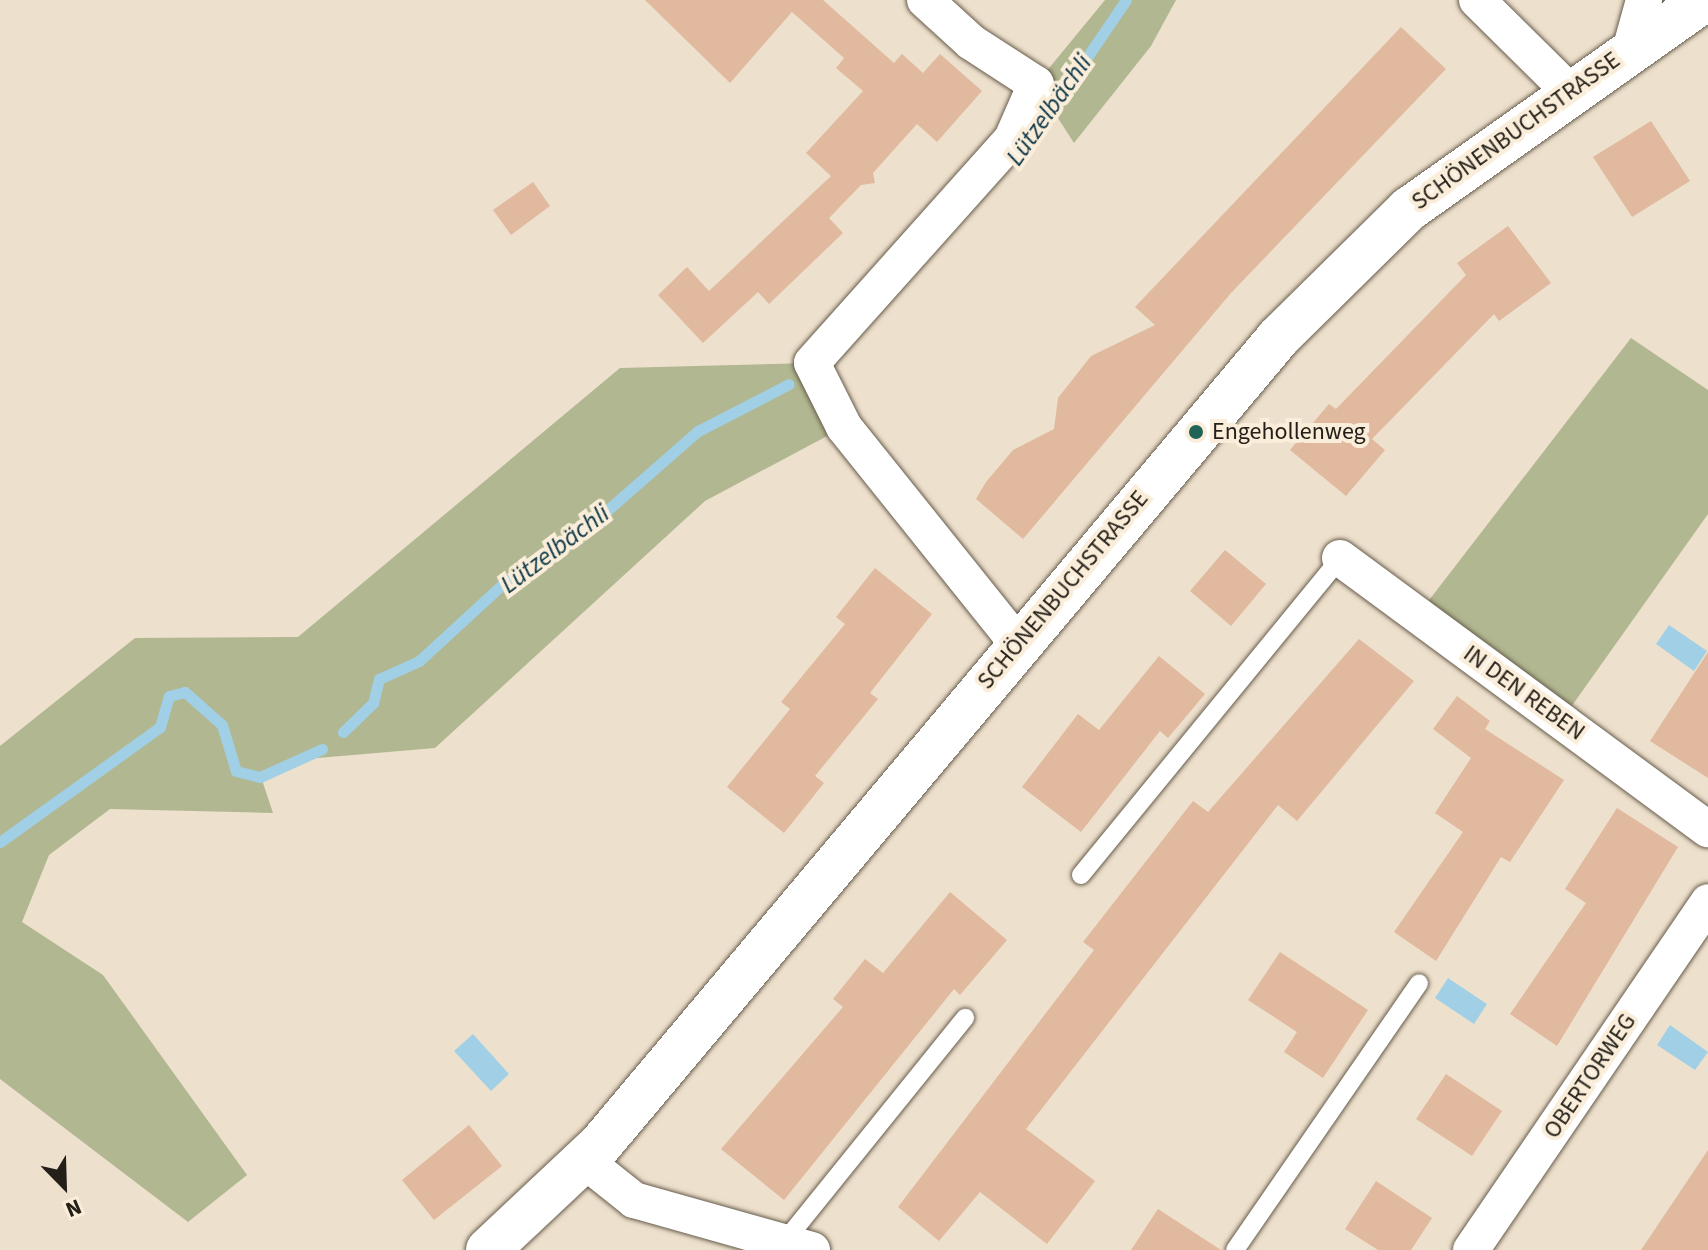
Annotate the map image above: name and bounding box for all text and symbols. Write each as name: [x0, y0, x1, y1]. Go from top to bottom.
street label: SCHÖNENBUCHSTRASSE: [1406, 46, 1626, 216]
water label: Lützelbächli: [999, 48, 1099, 172]
place label: Engehollenweg: [1212, 418, 1366, 446]
marker: Engehollenweg: [1187, 423, 1205, 441]
street label: SCHÖNENBUCHSTRASSE: [971, 485, 1155, 695]
water label: Lützelbächli: [494, 498, 616, 600]
street label: IN DEN REBEN: [1458, 639, 1590, 747]
street label: OBERTORWEG: [1538, 1008, 1642, 1144]
north arrow: [24, 1146, 104, 1226]
text: N: [60, 1191, 86, 1226]

